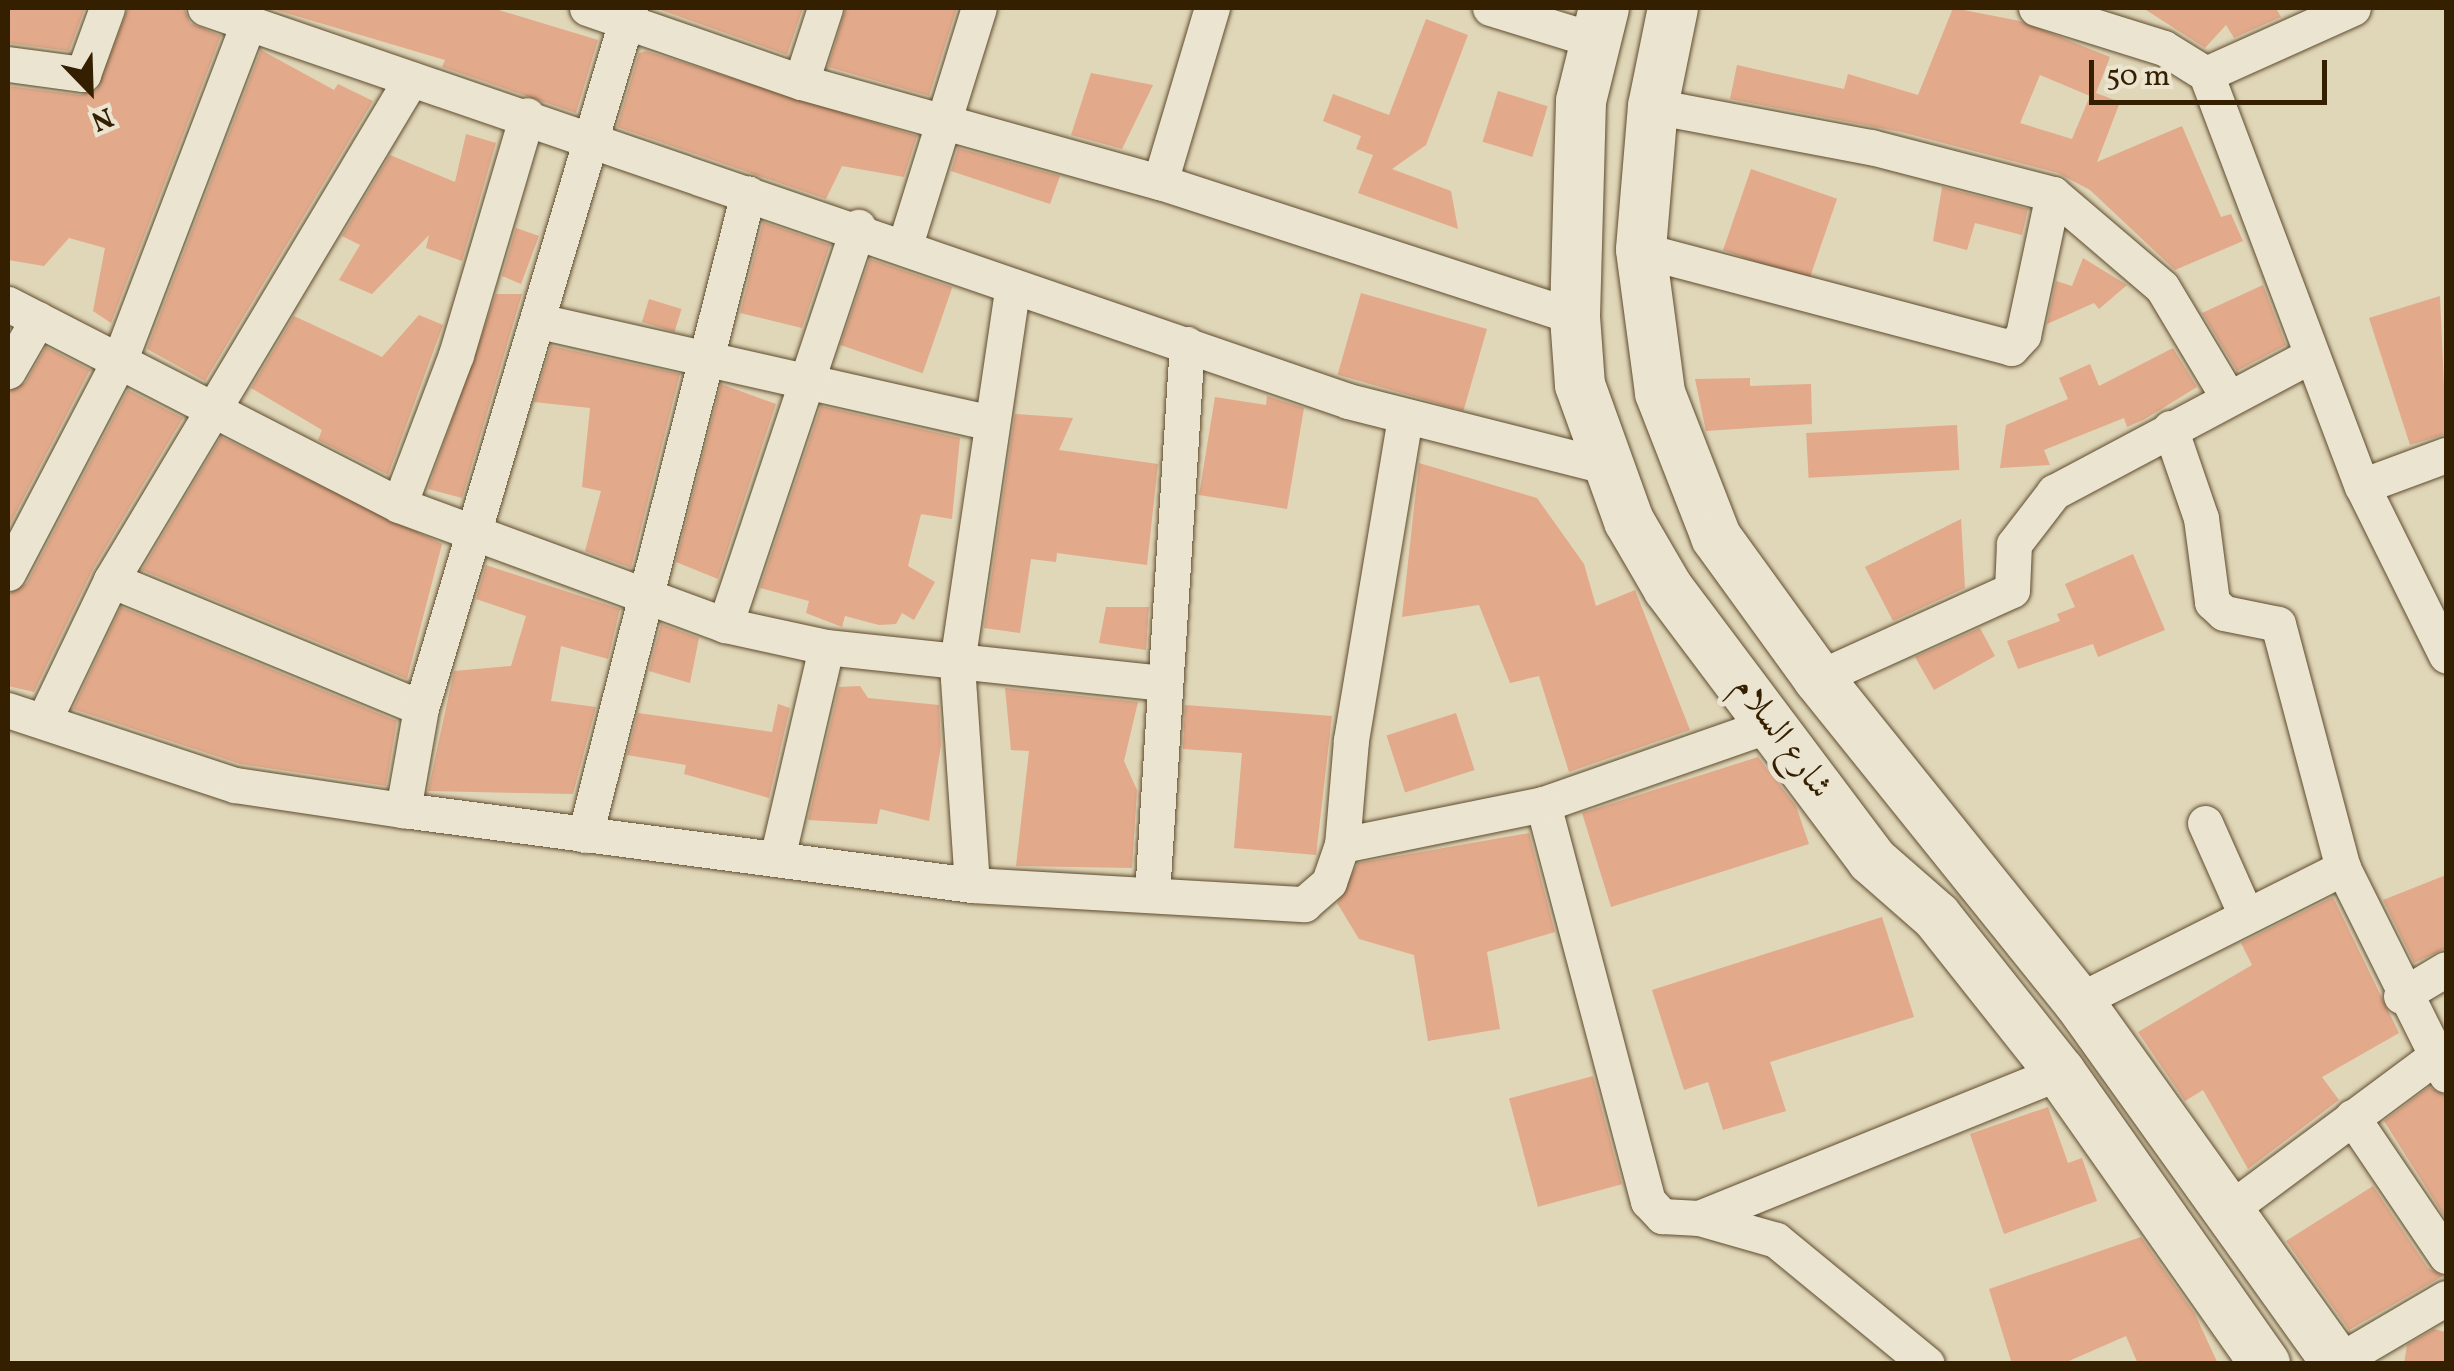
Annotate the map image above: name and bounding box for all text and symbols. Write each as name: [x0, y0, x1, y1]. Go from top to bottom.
north arrow: [40, 40, 140, 140]
scale bar: [2094, 40, 2332, 102]
text: 50 m: [2106, 56, 2170, 98]
text: N: [85, 96, 119, 140]
street label: شارع السلام: [1723, 668, 1841, 808]

